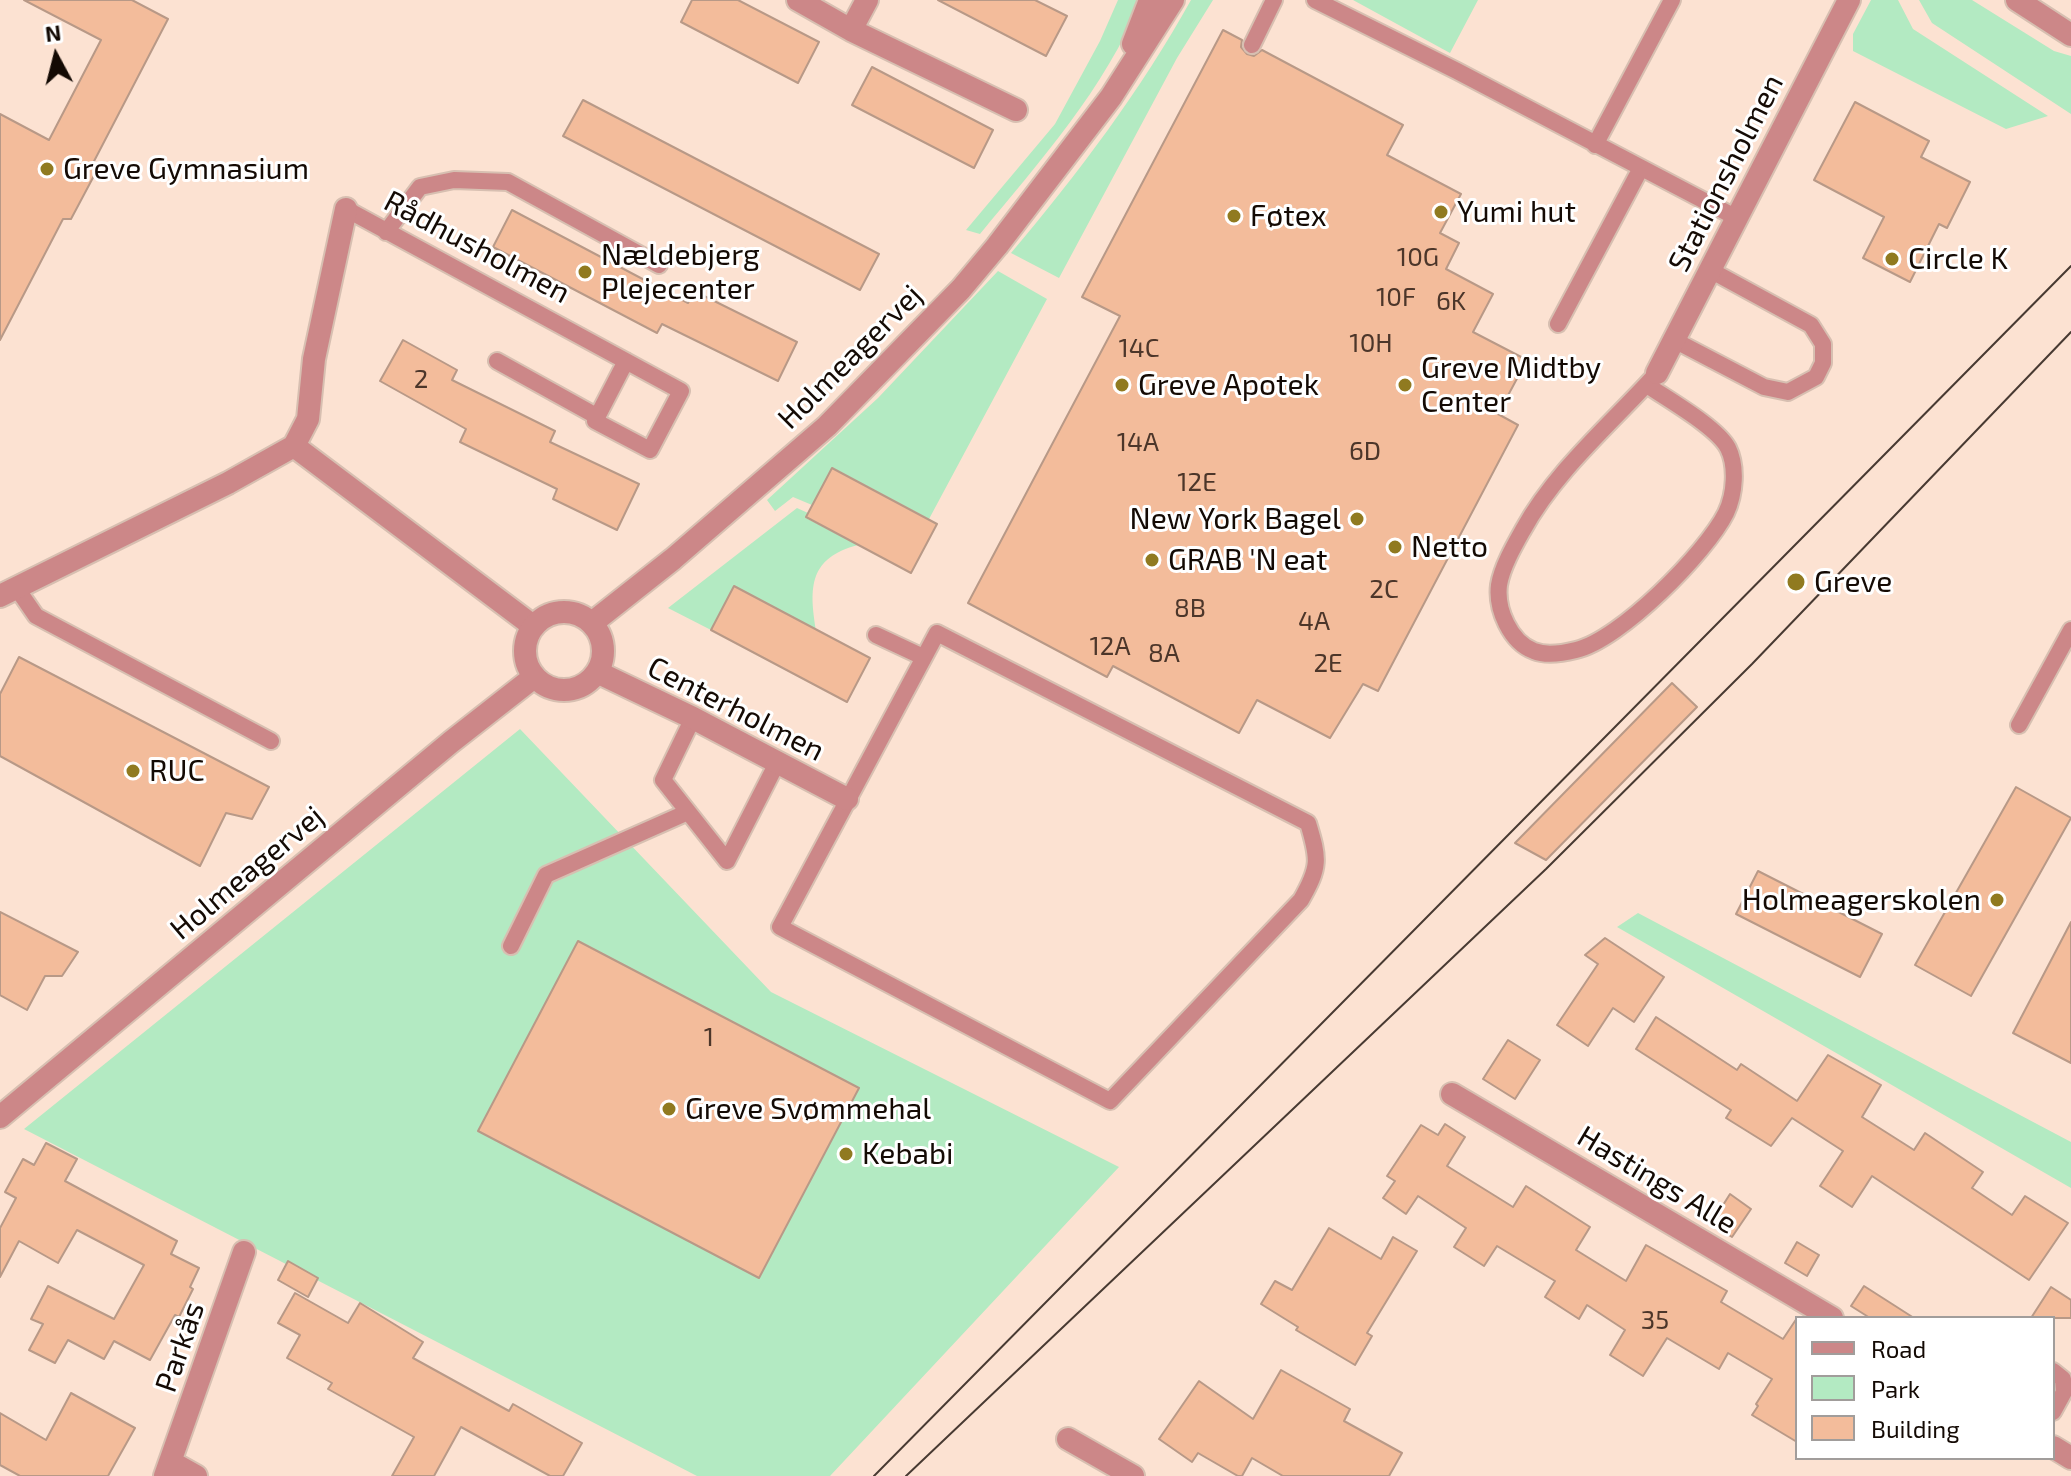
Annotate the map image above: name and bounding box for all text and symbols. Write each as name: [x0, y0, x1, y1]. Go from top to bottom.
north arrow: [16, 16, 96, 96]
text: N: [44, 18, 63, 46]
street label: Stationsholmen: [1661, 68, 1791, 278]
place label: Greve Gymnasium: [63, 151, 309, 187]
marker: Greve Gymnasium: [38, 160, 56, 178]
street label: Rådhusholmen: [378, 183, 576, 311]
place label: Yumi hut: [1457, 194, 1576, 230]
place label: Føtex: [1250, 198, 1327, 234]
marker: Yumi hut: [1432, 203, 1450, 221]
marker: Føtex: [1225, 207, 1243, 225]
place label: Nældebjerg Plejecenter: [601, 237, 760, 308]
house number: 10G: [1397, 241, 1439, 273]
place label: Circle K: [1908, 241, 2008, 277]
marker: Circle K: [1883, 250, 1901, 268]
marker: Nældebjerg Plejecenter: [576, 263, 594, 281]
street label: Holmeagervej: [770, 277, 930, 437]
house number: 10F: [1376, 281, 1416, 313]
house number: 6K: [1436, 285, 1466, 317]
house number: 10H: [1349, 327, 1393, 359]
house number: 14C: [1118, 332, 1160, 364]
place label: Greve Midtby Center: [1421, 350, 1601, 420]
house number: 2: [414, 363, 428, 395]
place label: Greve Apotek: [1138, 367, 1319, 403]
marker: Greve Apotek: [1113, 376, 1131, 394]
marker: Greve Midtby Center: [1396, 376, 1414, 394]
house number: 14A: [1117, 426, 1159, 458]
house number: 6D: [1349, 435, 1381, 467]
house number: 12E: [1177, 466, 1217, 498]
place label: New York Bagel: [1130, 501, 1341, 537]
marker: New York Bagel: [1348, 510, 1366, 528]
place label: Netto: [1411, 529, 1488, 565]
marker: Netto: [1386, 538, 1404, 556]
place label: GRAB 'N eat: [1168, 542, 1327, 578]
marker: GRAB 'N eat: [1143, 551, 1161, 569]
place label: Greve: [1814, 564, 1892, 600]
marker: Greve: [1785, 571, 1807, 593]
house number: 2C: [1369, 573, 1399, 605]
house number: 8B: [1174, 592, 1206, 624]
house number: 4A: [1298, 605, 1330, 637]
house number: 12A: [1089, 630, 1131, 662]
house number: 8A: [1148, 637, 1180, 669]
house number: 2E: [1313, 647, 1343, 679]
street label: Centerholmen: [642, 649, 830, 769]
place label: RUC: [149, 753, 205, 789]
marker: RUC: [124, 762, 142, 780]
street label: Holmeagervej: [163, 798, 331, 948]
place label: Holmeagerskolen: [1742, 882, 1981, 918]
marker: Holmeagerskolen: [1988, 891, 2006, 909]
house number: 1: [704, 1021, 714, 1053]
place label: Greve Svømmehal: [685, 1091, 931, 1127]
marker: Greve Svømmehal: [660, 1100, 678, 1118]
street label: Hastings Alle: [1571, 1118, 1743, 1242]
place label: Kebabi: [862, 1136, 954, 1172]
marker: Kebabi: [837, 1145, 855, 1163]
street label: Parkås: [148, 1297, 212, 1397]
house number: 35: [1641, 1304, 1669, 1336]
legend: [1795, 1316, 2055, 1460]
text: Road: [1871, 1334, 1926, 1363]
text: Park: [1871, 1374, 1920, 1403]
text: Building: [1871, 1414, 1960, 1443]

